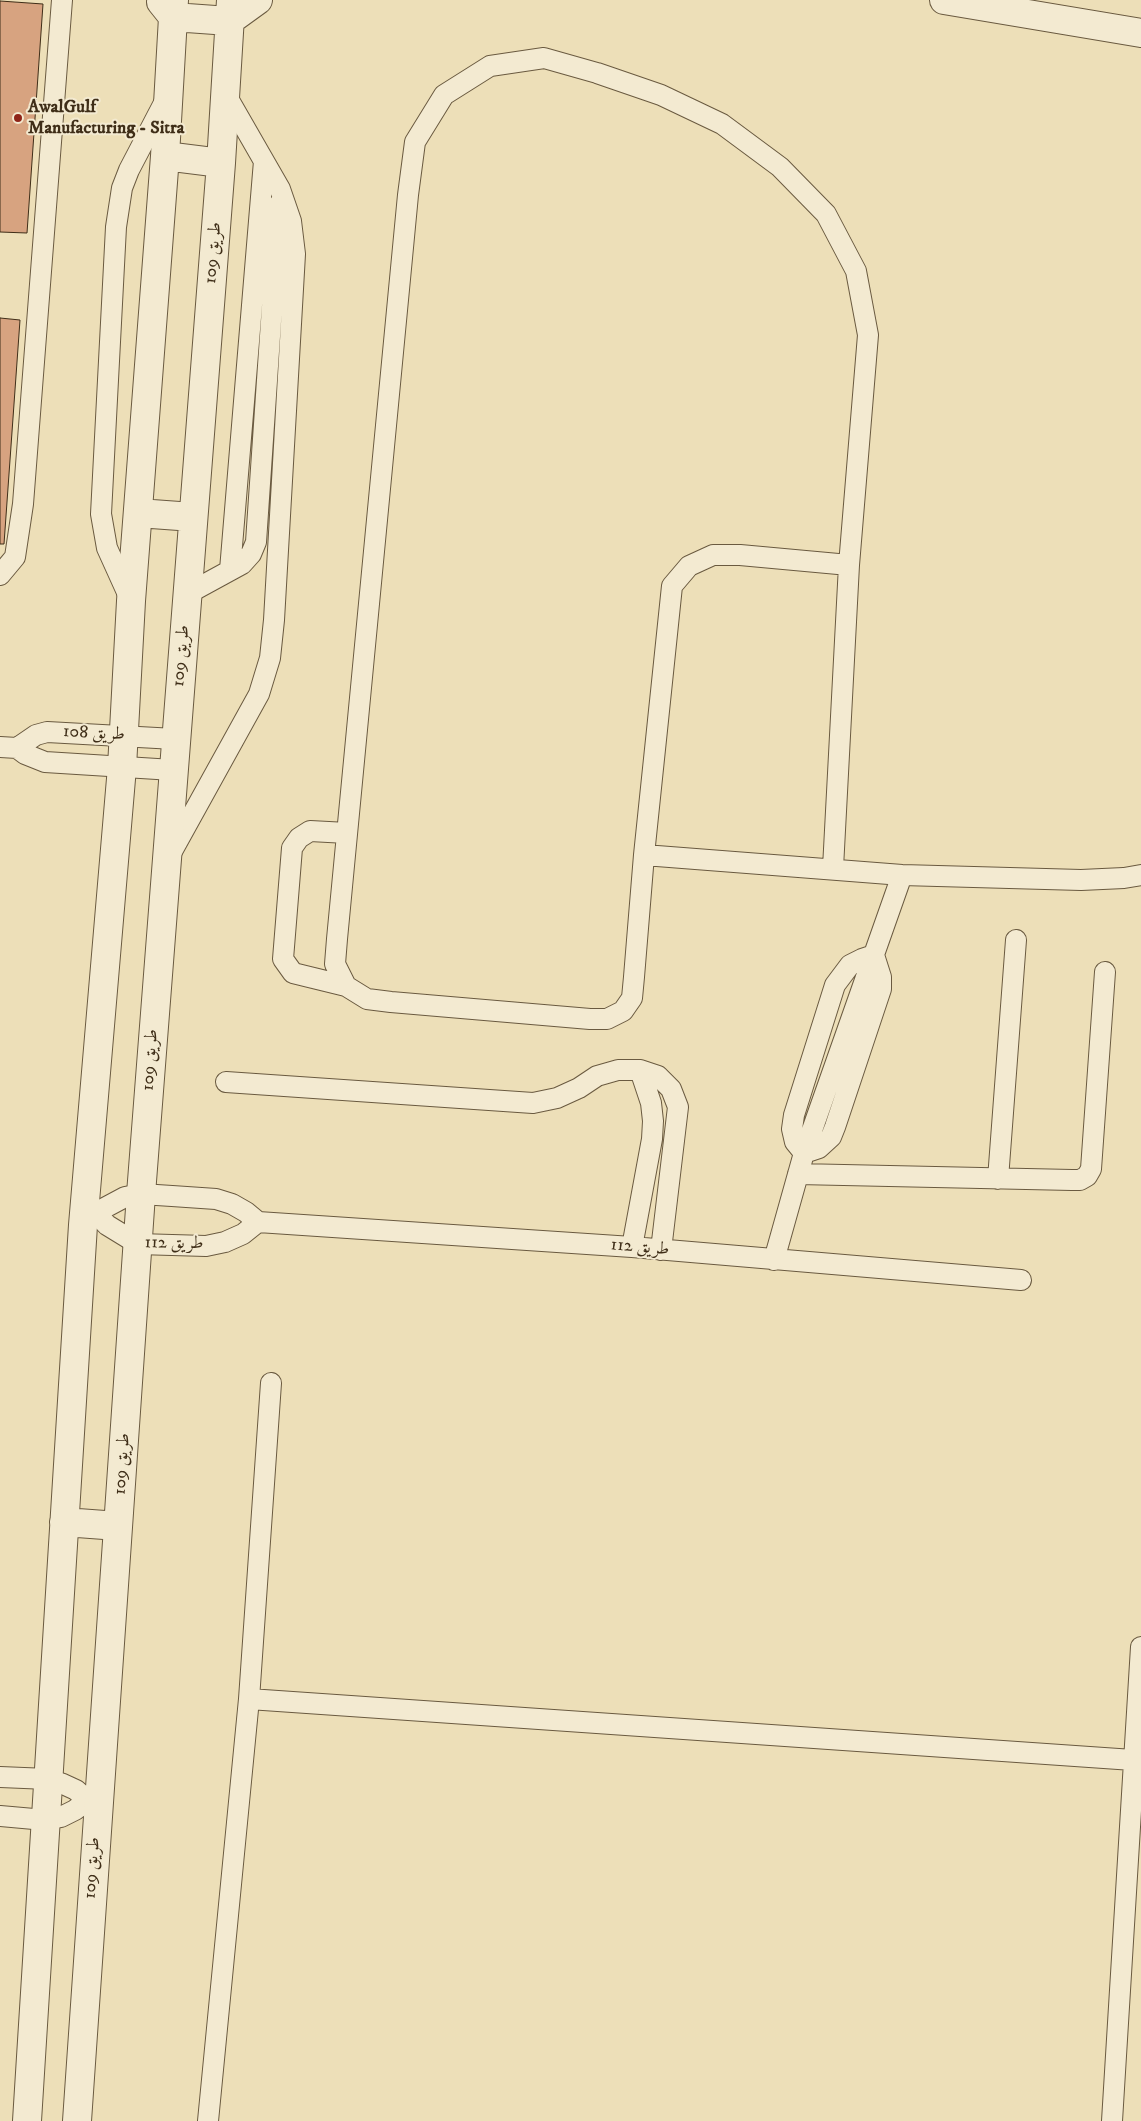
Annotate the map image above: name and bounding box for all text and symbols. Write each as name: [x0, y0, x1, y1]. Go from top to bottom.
place label: AwalGulf Manufacturing - Sitra: [28, 97, 184, 140]
marker: AwalGulf Manufacturing - Sitra: [12, 112, 24, 124]
street label: طريق 109: [201, 221, 227, 285]
street label: طريق 109: [169, 624, 195, 688]
street label: طريق 108: [62, 722, 126, 746]
street label: طريق 109: [138, 1028, 164, 1092]
street label: طريق 112: [144, 1233, 204, 1255]
street label: طريق 112: [610, 1235, 670, 1261]
street label: طريق 109: [110, 1432, 136, 1496]
street label: طريق 109: [80, 1836, 106, 1900]

